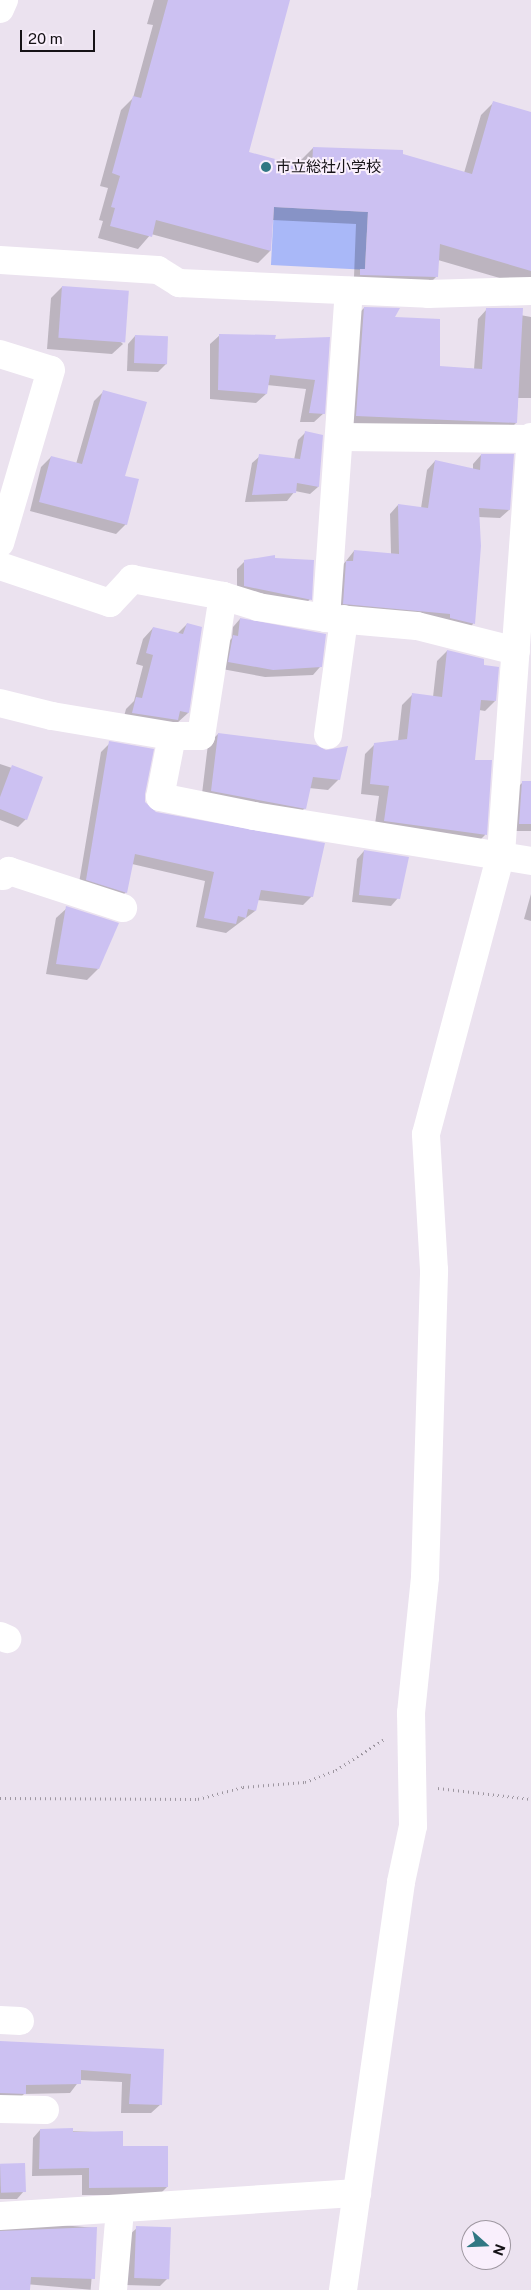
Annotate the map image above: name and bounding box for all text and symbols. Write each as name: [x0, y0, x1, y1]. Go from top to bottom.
scale bar: [22, 20, 98, 52]
text: 20 m: [28, 30, 63, 47]
place label: 市立総社小学校: [276, 158, 381, 176]
marker: 市立総社小学校: [260, 161, 272, 173]
north arrow: [461, 2220, 511, 2270]
text: N: [490, 2242, 509, 2258]

